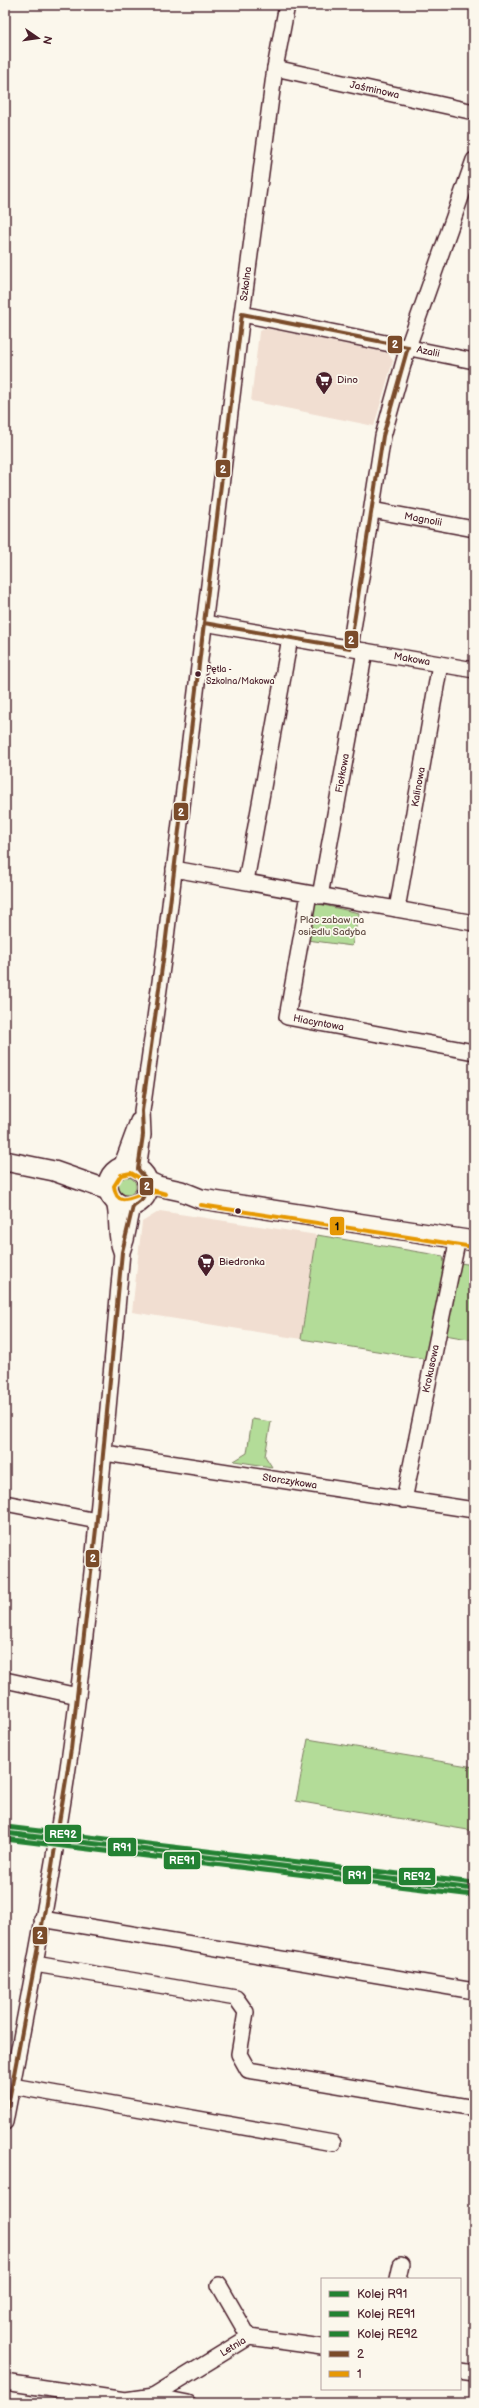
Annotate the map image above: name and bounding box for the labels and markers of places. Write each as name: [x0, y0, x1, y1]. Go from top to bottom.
supermarket icon: Dino: [314, 370, 334, 395]
place label: Dino: [337, 374, 358, 386]
place label: Pętla - Szkolna/Makowa: [206, 664, 275, 687]
marker: Pętla - Szkolna/Makowa: [193, 669, 203, 679]
unlabelled marker: [233, 1206, 243, 1216]
supermarket icon: Biedronka: [196, 1252, 216, 1277]
place label: Biedronka: [219, 1256, 265, 1268]

